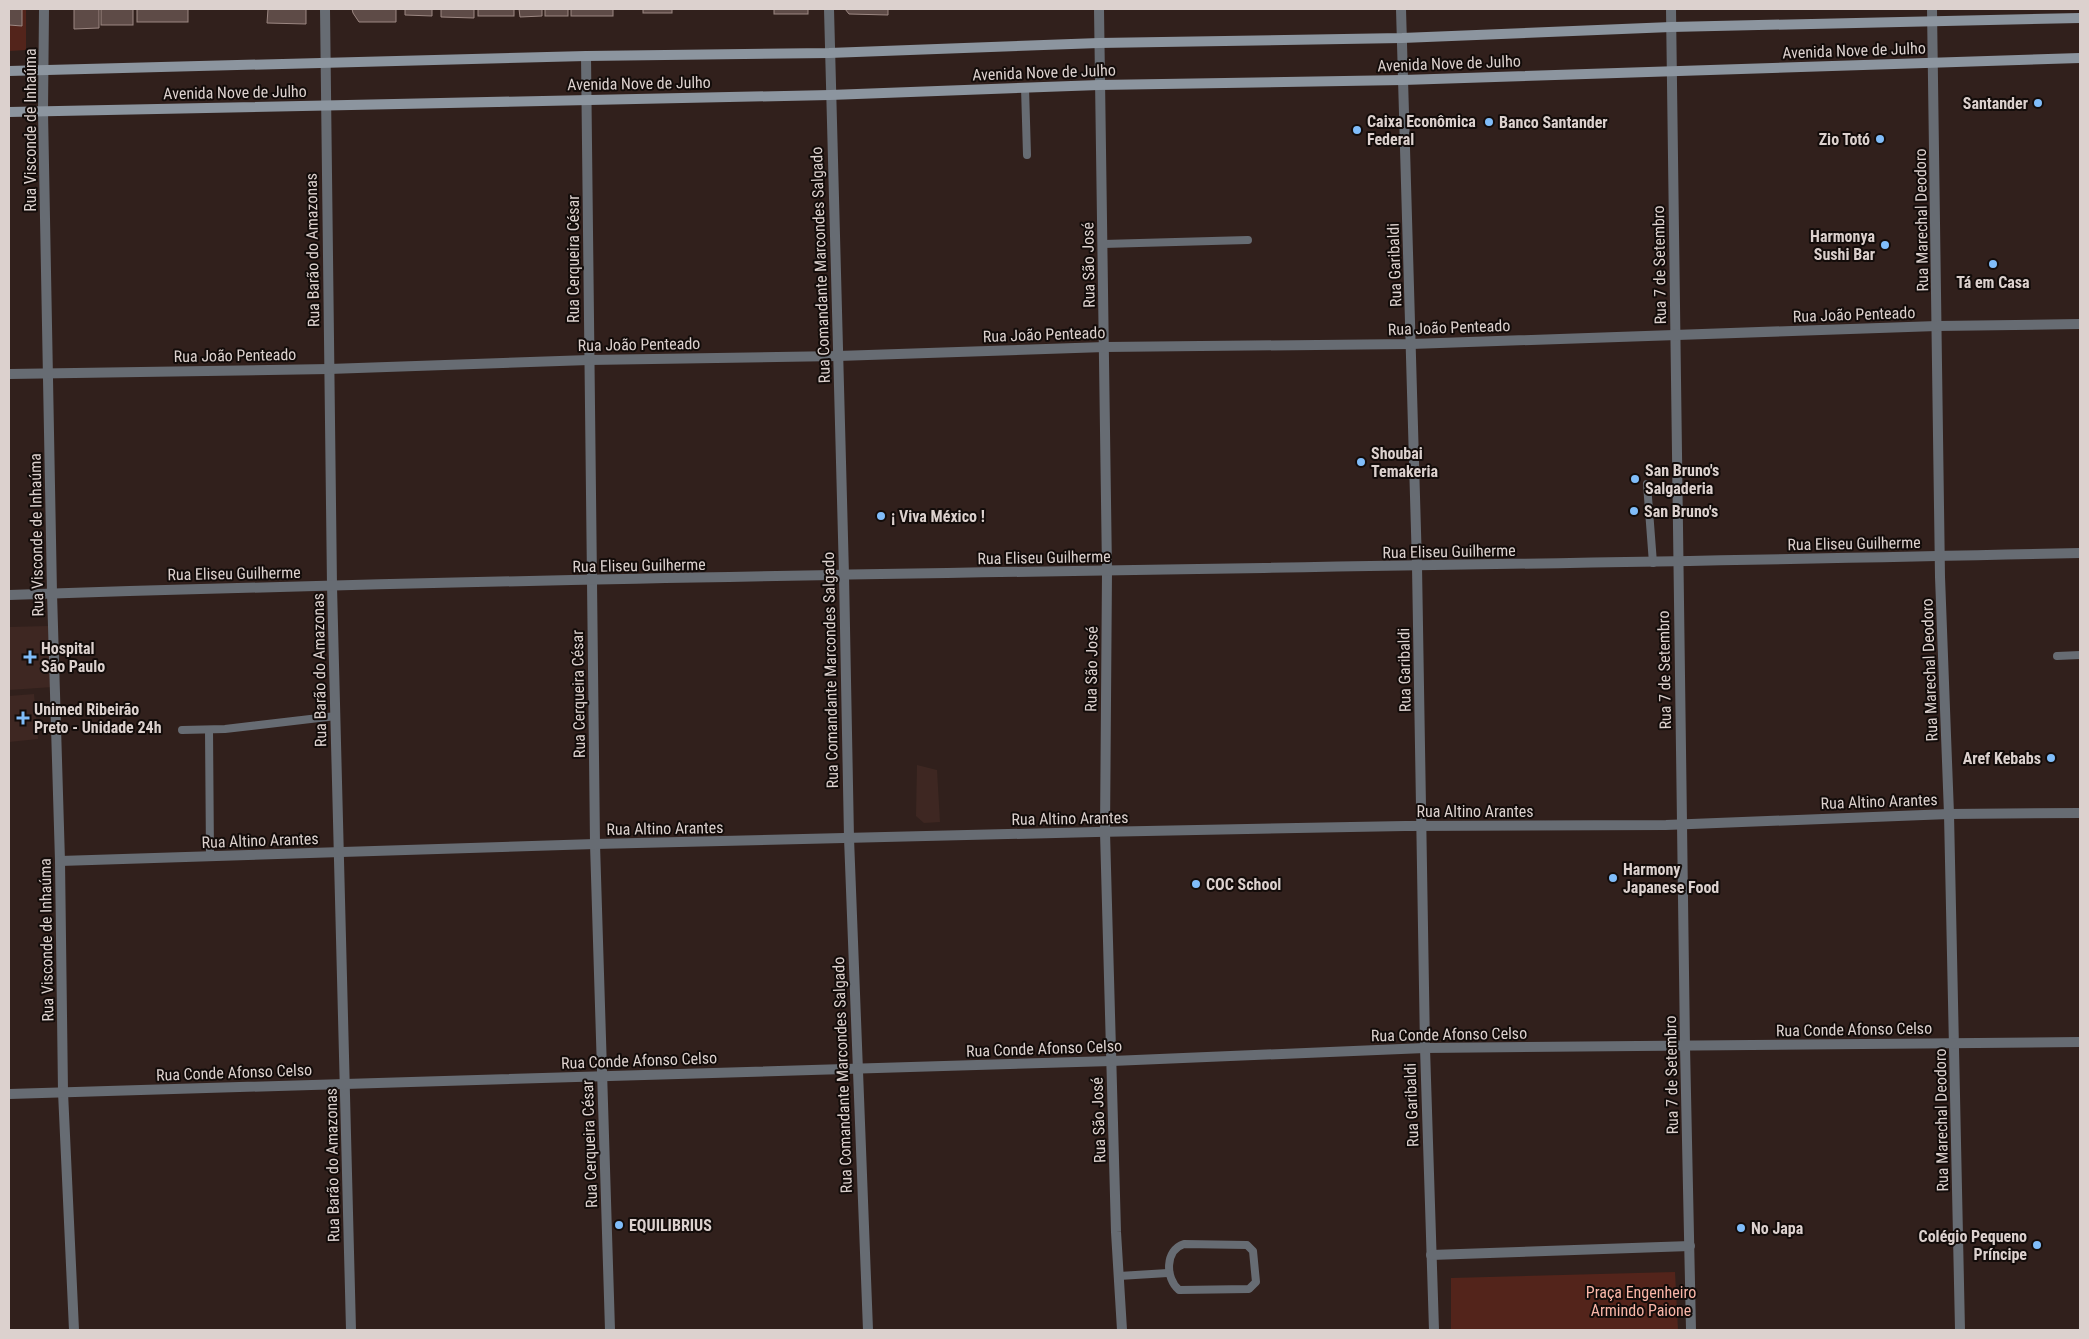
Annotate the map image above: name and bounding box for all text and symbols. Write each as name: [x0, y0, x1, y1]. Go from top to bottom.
street label: Avenida Nove de Julho: [1782, 39, 1926, 62]
street label: Rua Visconde de Inhaúma: [21, 48, 40, 212]
street label: Avenida Nove de Julho: [1377, 52, 1521, 75]
street label: Avenida Nove de Julho: [972, 61, 1116, 84]
street label: Avenida Nove de Julho: [567, 73, 711, 94]
street label: Avenida Nove de Julho: [163, 82, 307, 103]
place label: Santander: [1963, 94, 2028, 113]
marker: Santander: [2032, 97, 2044, 109]
place label: Caixa Econômica Federal: [1367, 112, 1476, 149]
place label: Banco Santander: [1499, 113, 1608, 132]
marker: Banco Santander: [1483, 116, 1495, 128]
marker: Caixa Econômica Federal: [1351, 124, 1363, 136]
place label: Zio Totó: [1819, 130, 1870, 149]
marker: Zio Totó: [1874, 133, 1886, 145]
street label: Rua Comandante Marcondes Salgado: [807, 146, 834, 384]
street label: Rua Marechal Deodoro: [1911, 148, 1932, 292]
street label: Rua Barão do Amazonas: [302, 173, 323, 327]
street label: Rua Cerqueira César: [564, 195, 583, 323]
street label: Rua 7 de Setembro: [1649, 205, 1670, 325]
street label: Rua São José: [1078, 222, 1099, 308]
street label: Rua Garibaldi: [1384, 223, 1405, 307]
place label: Harmonya Sushi Bar: [1810, 227, 1875, 264]
marker: Harmonya Sushi Bar: [1879, 239, 1891, 251]
marker: Tá em Casa: [1987, 258, 1999, 270]
place label: Tá em Casa: [1956, 273, 2030, 292]
street label: Rua João Penteado: [1792, 303, 1916, 326]
street label: Rua João Penteado: [1387, 316, 1511, 339]
street label: Rua João Penteado: [982, 323, 1106, 346]
street label: Rua João Penteado: [578, 334, 700, 355]
street label: Rua João Penteado: [174, 345, 296, 366]
place label: Shoubai Temakeria: [1371, 444, 1439, 481]
street label: Rua Visconde de Inhaúma: [26, 453, 47, 617]
marker: Shoubai Temakeria: [1355, 456, 1367, 468]
place label: San Bruno's Salgaderia: [1645, 461, 1719, 498]
marker: San Bruno's Salgaderia: [1629, 473, 1641, 485]
place label: San Bruno's: [1644, 502, 1718, 521]
marker: San Bruno's: [1628, 505, 1640, 517]
place label: ¡ Viva México !: [891, 507, 985, 526]
marker: ¡ Viva México !: [875, 510, 887, 522]
street label: Rua Eliseu Guilherme: [1787, 533, 1921, 554]
street label: Rua Eliseu Guilherme: [1382, 541, 1516, 562]
street label: Rua Eliseu Guilherme: [977, 547, 1111, 568]
street label: Rua Comandante Marcondes Salgado: [819, 552, 842, 788]
street label: Rua Eliseu Guilherme: [572, 555, 706, 576]
street label: Rua Eliseu Guilherme: [167, 563, 301, 584]
street label: Rua Barão do Amazonas: [309, 593, 330, 747]
street label: Rua Marechal Deodoro: [1918, 598, 1941, 742]
street label: Rua 7 de Setembro: [1654, 610, 1675, 730]
street label: Rua São José: [1081, 626, 1102, 712]
street label: Rua Garibaldi: [1394, 628, 1415, 712]
street label: Rua Cerqueira César: [568, 630, 589, 758]
place label: Hospital São Paulo: [41, 639, 105, 676]
marker: Hospital São Paulo: [23, 650, 37, 664]
place label: Unimed Ribeirão Preto - Unidade 24h: [34, 700, 162, 737]
marker: Unimed Ribeirão Preto - Unidade 24h: [16, 711, 30, 725]
place label: Aref Kebabs: [1963, 749, 2041, 768]
marker: Aref Kebabs: [2045, 752, 2057, 764]
street label: Rua Altino Arantes: [1820, 790, 1938, 813]
street label: Rua Altino Arantes: [1416, 802, 1534, 821]
street label: Rua Altino Arantes: [1011, 808, 1129, 829]
street label: Rua Altino Arantes: [606, 818, 724, 839]
street label: Rua Altino Arantes: [201, 829, 319, 852]
street label: Rua Visconde de Inhaúma: [36, 858, 57, 1022]
place label: Harmony Japanese Food: [1623, 860, 1719, 897]
marker: Harmony Japanese Food: [1607, 872, 1619, 884]
place label: COC School: [1206, 875, 1281, 894]
marker: COC School: [1190, 878, 1202, 890]
street label: Rua Comandante Marcondes Salgado: [829, 956, 856, 1194]
street label: Rua 7 de Setembro: [1661, 1015, 1682, 1135]
street label: Rua Conde Afonso Celso: [1776, 1019, 1932, 1040]
street label: Rua Conde Afonso Celso: [1371, 1024, 1527, 1045]
street label: Rua Conde Afonso Celso: [966, 1036, 1122, 1061]
street label: Rua Conde Afonso Celso: [561, 1048, 717, 1073]
street label: Rua Marechal Deodoro: [1931, 1048, 1952, 1192]
street label: Rua Conde Afonso Celso: [156, 1060, 312, 1085]
street label: Rua Garibaldi: [1401, 1063, 1422, 1147]
street label: Rua São José: [1088, 1077, 1109, 1163]
street label: Rua Cerqueira César: [578, 1080, 601, 1208]
street label: Rua Barão do Amazonas: [322, 1088, 343, 1242]
place label: EQUILIBRIUS: [629, 1216, 712, 1235]
marker: EQUILIBRIUS: [613, 1219, 625, 1231]
place label: No Japa: [1751, 1219, 1804, 1238]
marker: No Japa: [1735, 1222, 1747, 1234]
place label: Colégio Pequeno Príncipe: [1919, 1227, 2027, 1264]
marker: Colégio Pequeno Príncipe: [2031, 1239, 2043, 1251]
park label: Praça Engenheiro Armindo Paione: [1586, 1283, 1696, 1320]

